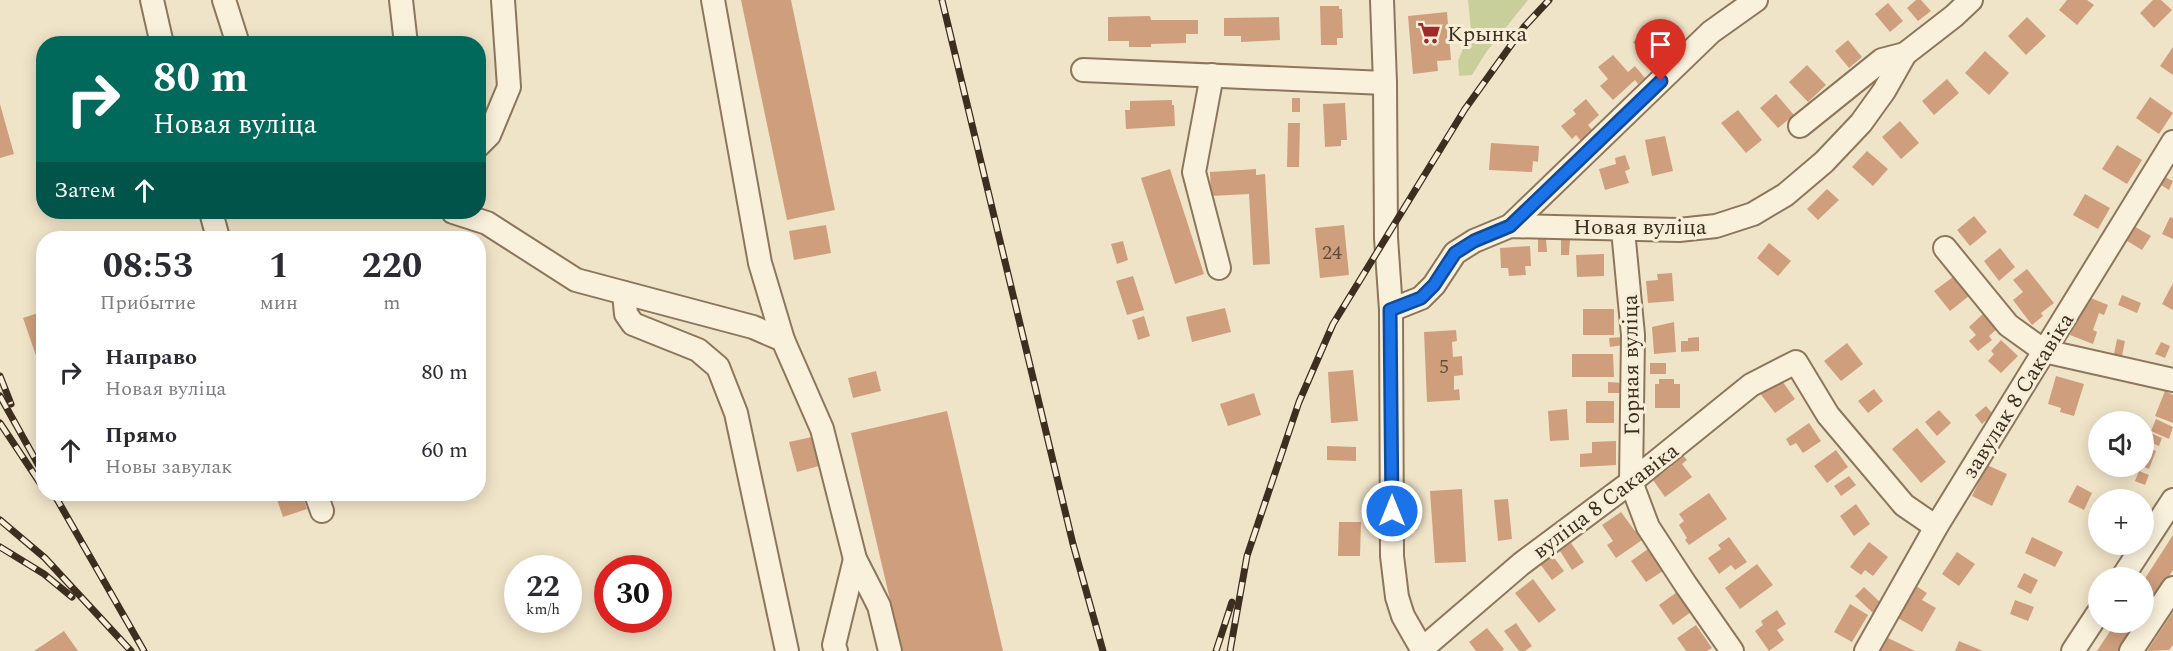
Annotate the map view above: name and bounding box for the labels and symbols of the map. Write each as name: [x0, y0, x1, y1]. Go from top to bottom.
place label: Крынка: [1447, 18, 1527, 51]
pin: [1635, 19, 1686, 81]
supermarket icon: Крынка: [1416, 20, 1442, 46]
street label: Новая вуліца: [1573, 211, 1707, 244]
house number: 24: [1322, 238, 1342, 268]
street label: Горная вуліца: [1614, 294, 1649, 436]
street label: завулак 8 Сакавіка: [1954, 306, 2083, 485]
house number: 5: [1439, 352, 1449, 382]
street label: вуліца 8 Сакавіка: [1526, 435, 1686, 567]
position arrow: [1360, 479, 1424, 543]
speed limit sign: 30: [594, 555, 672, 633]

